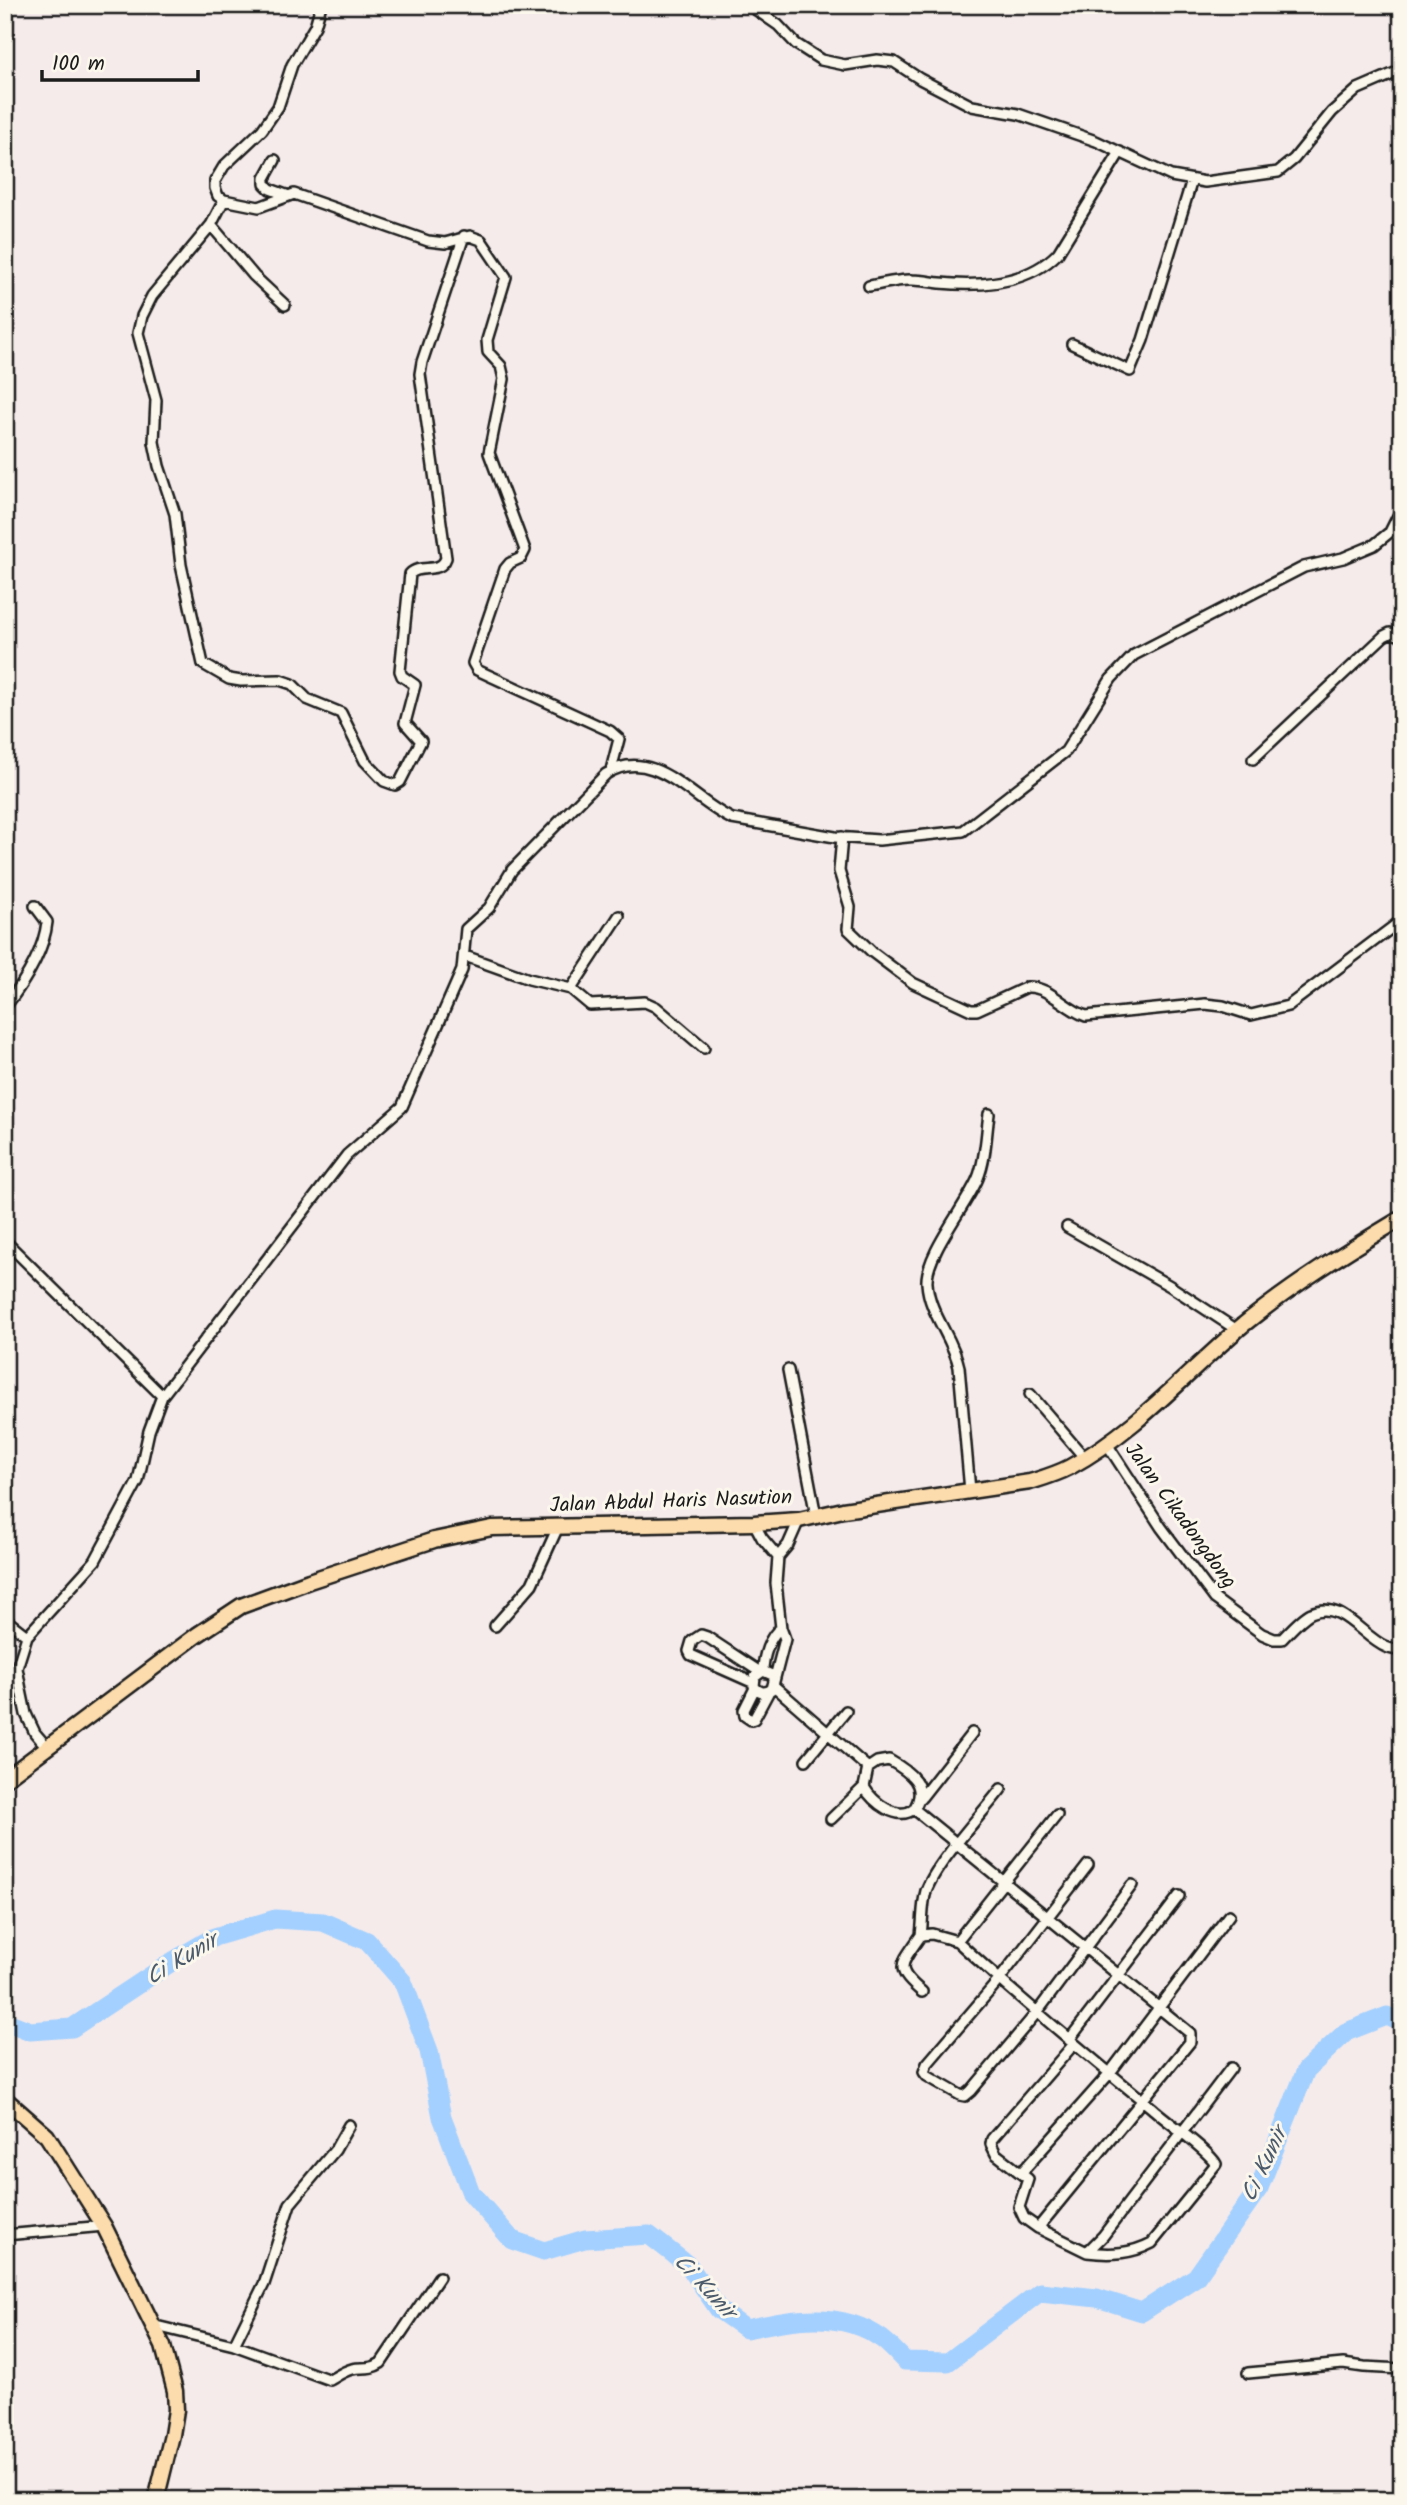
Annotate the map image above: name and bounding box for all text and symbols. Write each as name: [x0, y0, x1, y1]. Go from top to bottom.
scale bar: [42, 38, 198, 82]
text: 100 m: [52, 48, 105, 81]
street label: Jalan Cikadongdong: [1116, 1436, 1244, 1596]
street label: Jalan Abdul Haris Nasution: [549, 1481, 793, 1523]
water label: Ci Kunir: [139, 1922, 229, 1996]
water label: Ci Kunir: [1232, 2118, 1300, 2208]
water label: Ci Kunir: [664, 2246, 747, 2331]

